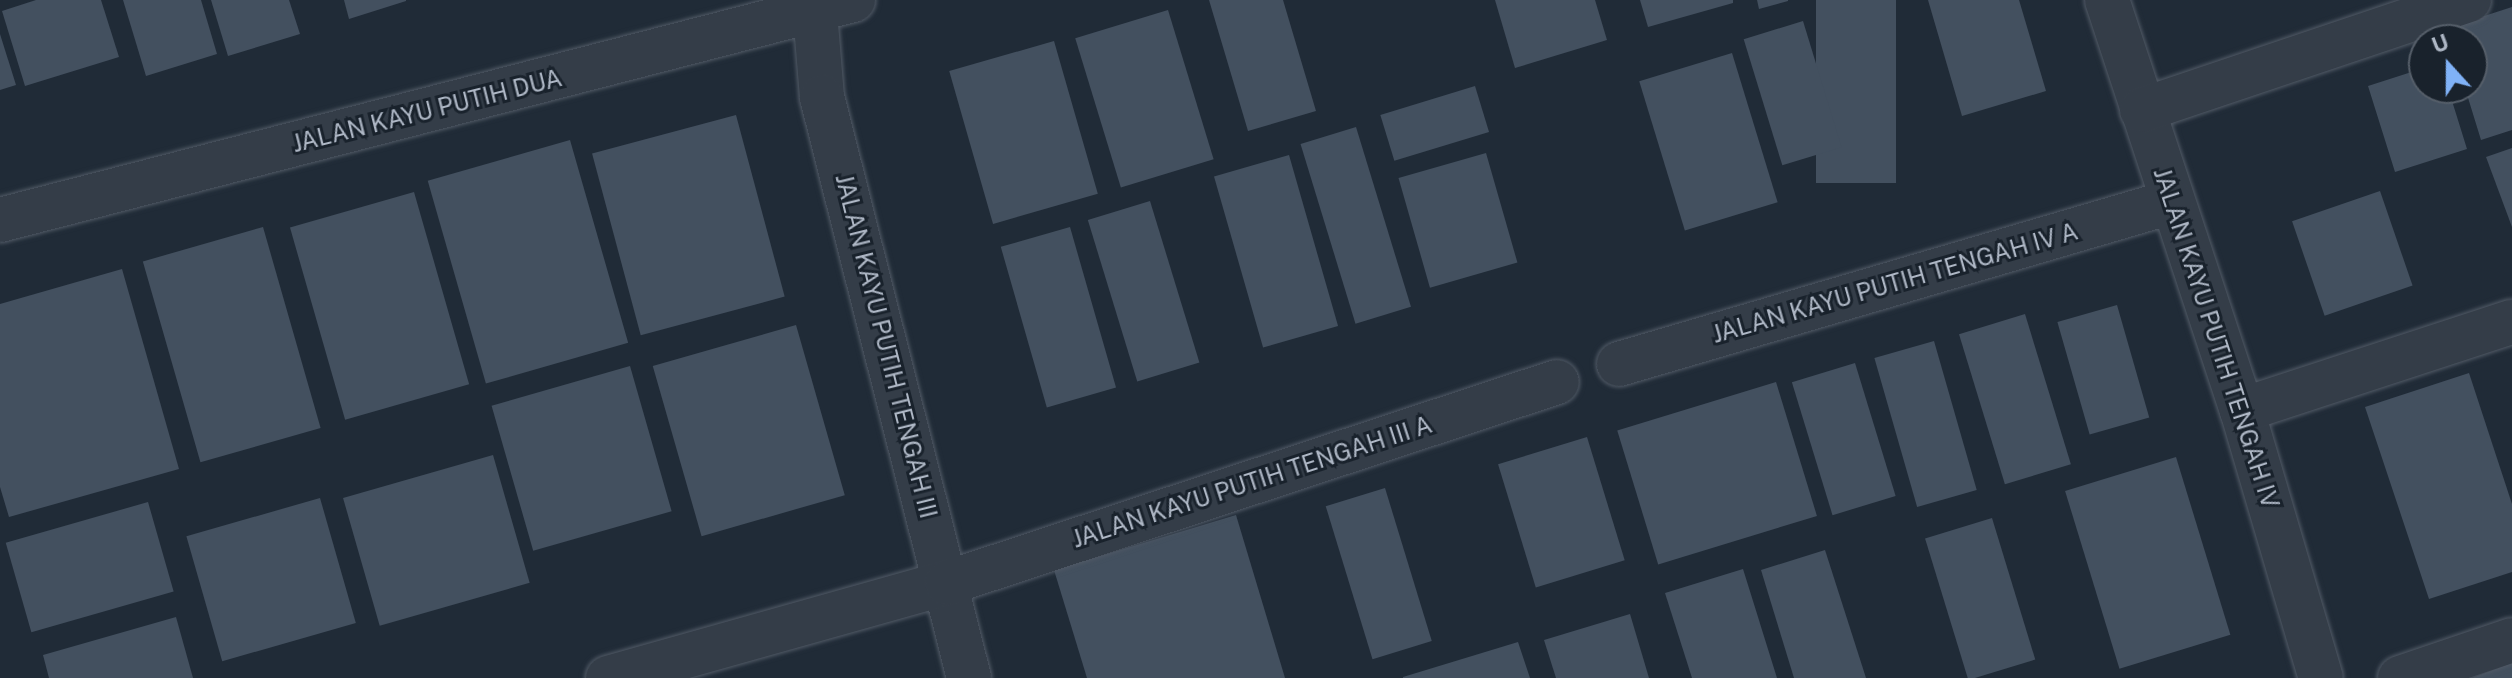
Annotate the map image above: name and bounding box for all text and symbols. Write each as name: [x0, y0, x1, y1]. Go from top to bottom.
north arrow: [2408, 24, 2488, 104]
text: U: [2428, 28, 2452, 58]
street label: JALAN KAYU PUTIH DUA: [289, 64, 565, 158]
street label: JALAN KAYU PUTIH TENGAH IV: [2147, 164, 2285, 512]
street label: JALAN KAYU PUTIH TENGAH III: [829, 171, 943, 521]
street label: JALAN KAYU PUTIH TENGAH IV A: [1709, 217, 2081, 349]
street label: JALAN KAYU PUTIH TENGAH III A: [1068, 410, 1436, 554]

